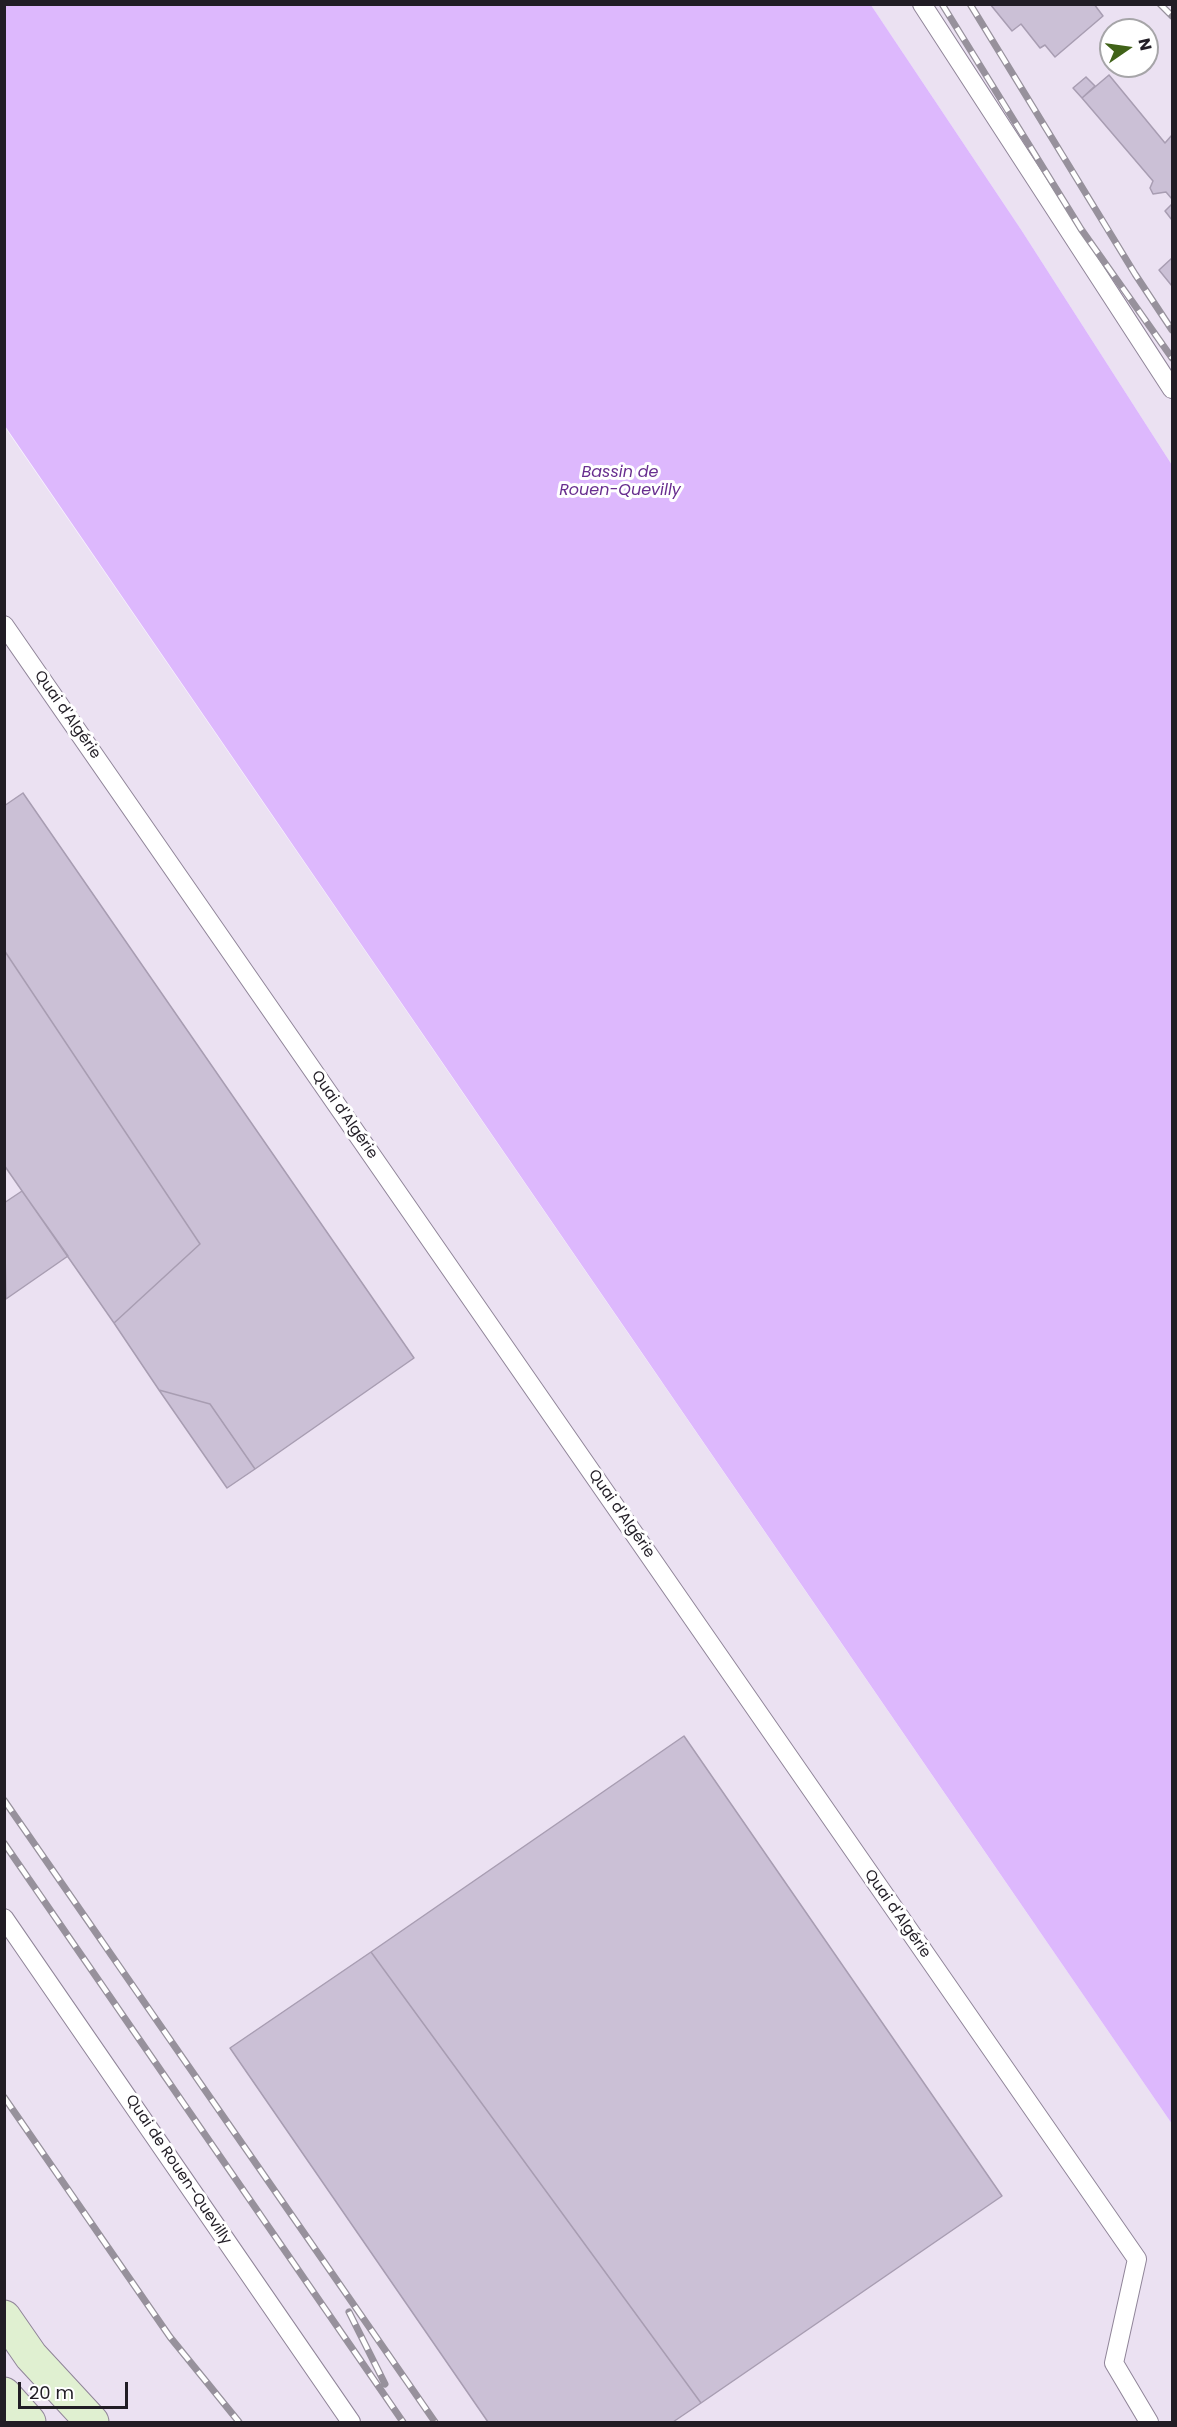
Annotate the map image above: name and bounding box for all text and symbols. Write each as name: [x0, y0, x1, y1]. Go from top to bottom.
north arrow: [1099, 18, 1159, 78]
text: N: [1133, 36, 1158, 53]
water label: Bassin de Rouen-Quevilly: [559, 463, 681, 501]
street label: Quai d'Algérie: [30, 667, 104, 763]
street label: Quai d'Algérie: [307, 1067, 381, 1163]
street label: Quai d'Algérie: [584, 1466, 658, 1562]
street label: Quai d'Algérie: [860, 1866, 934, 1962]
street label: Quai de Rouen-Quevilly: [121, 2092, 235, 2248]
scale bar: [21, 2370, 130, 2408]
text: 20 m: [29, 2380, 74, 2405]

